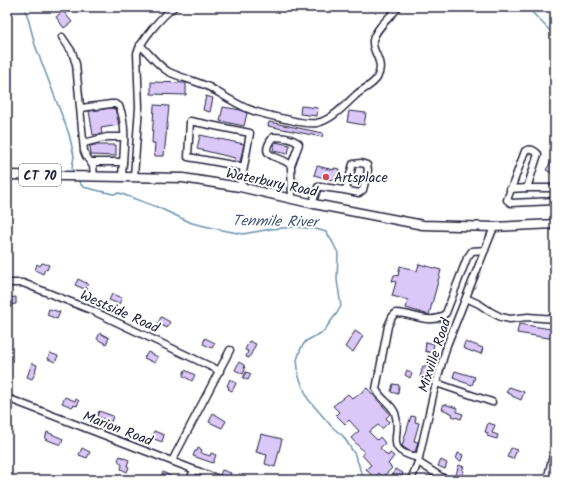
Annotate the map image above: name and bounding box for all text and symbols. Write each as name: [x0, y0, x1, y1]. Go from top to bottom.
street label: Waterbury Road: [224, 163, 320, 204]
road number: CT 70: [19, 164, 61, 186]
place label: Artsplace: [334, 167, 388, 189]
marker: Artsplace: [321, 172, 331, 182]
water label: Tenmile River: [232, 209, 321, 235]
street label: Westside Road: [76, 285, 164, 340]
street label: Mixville Road: [413, 315, 458, 395]
street label: Marion Road: [80, 406, 157, 453]

